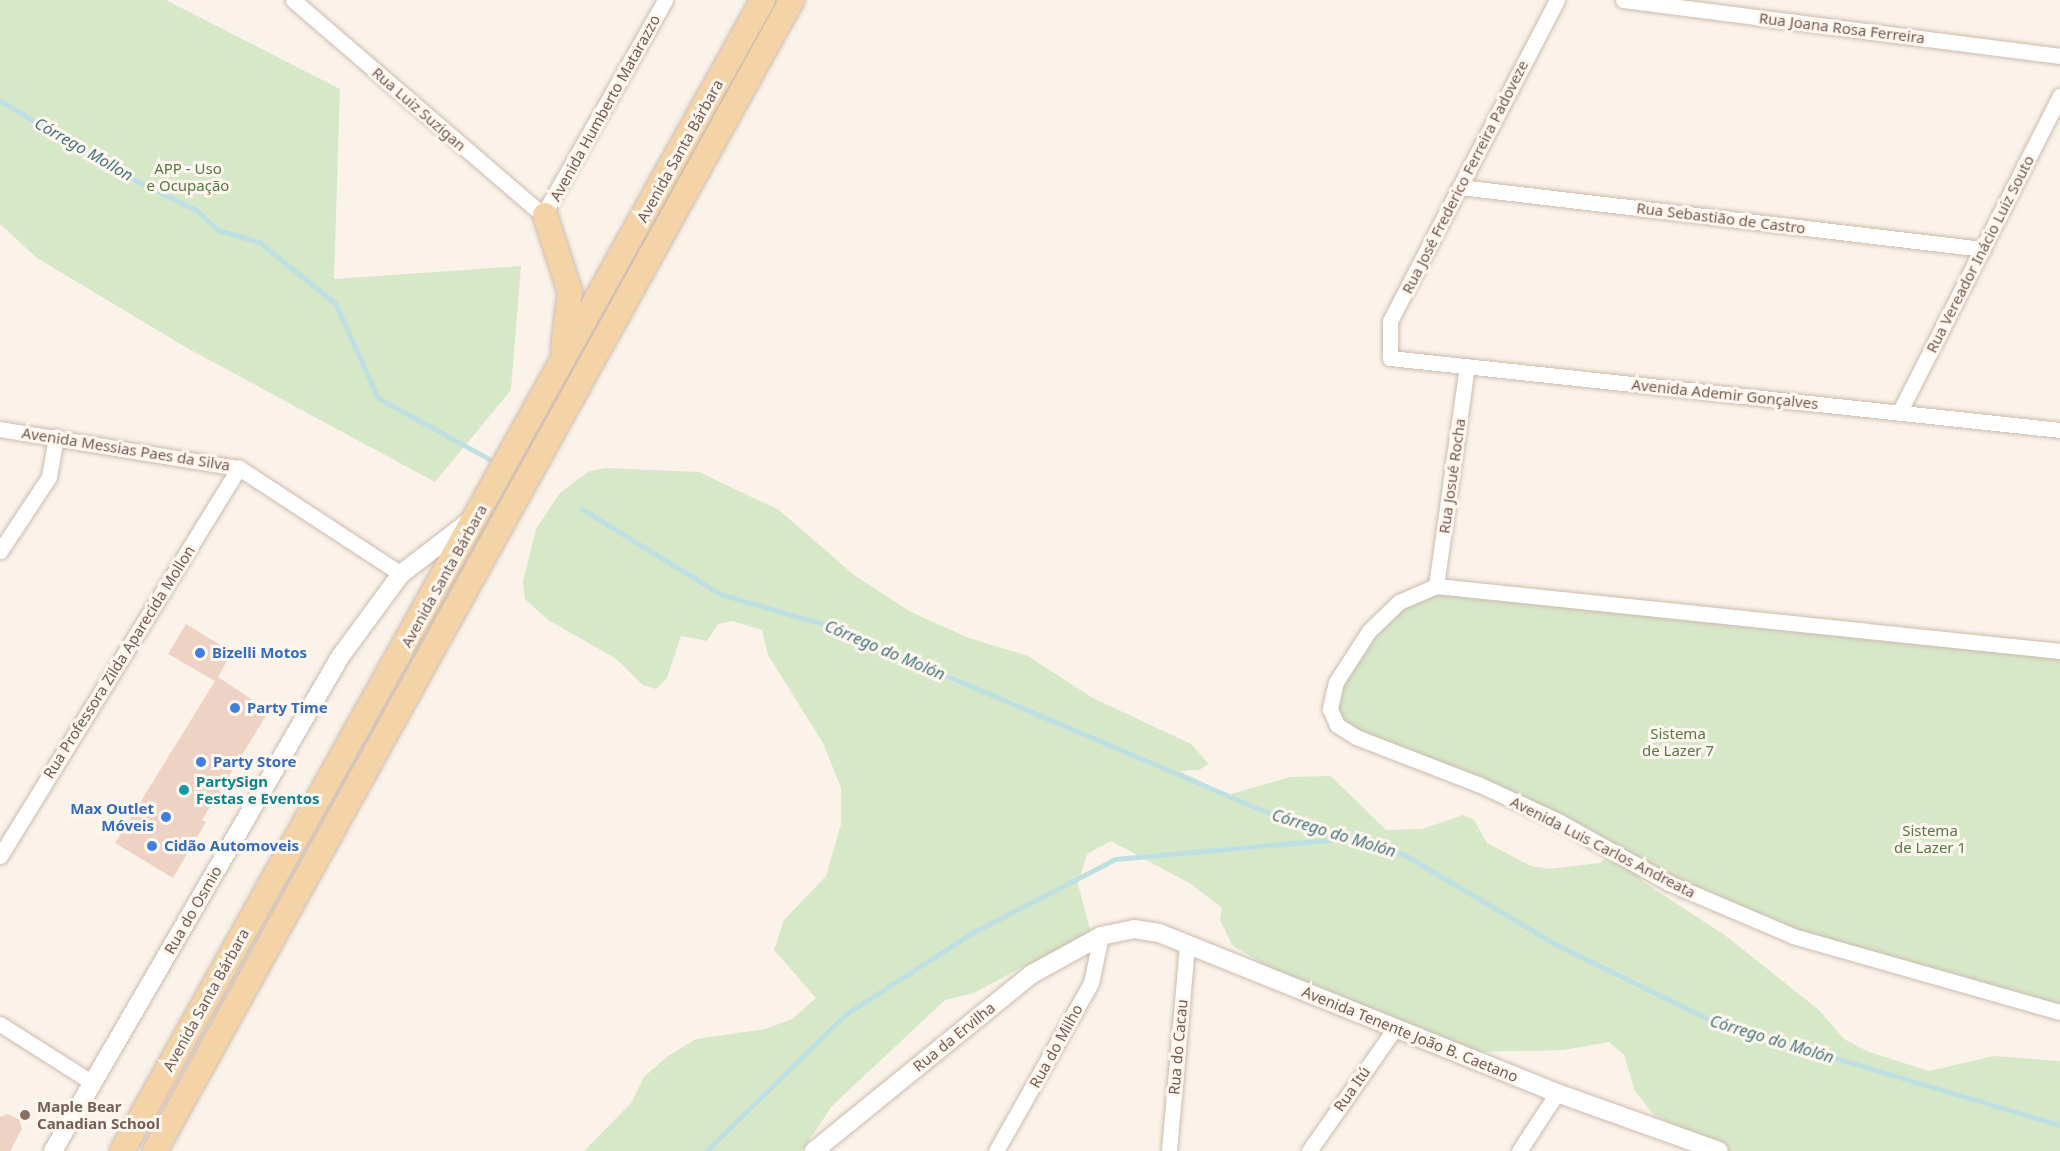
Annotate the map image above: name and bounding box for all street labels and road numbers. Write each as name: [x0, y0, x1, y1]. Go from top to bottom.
street label: Rua Joana Rosa Ferreira: [1758, 9, 1926, 47]
street label: Avenida Humberto Matarazzo: [546, 12, 664, 204]
street label: Rua José Frederico Ferreira Padoveze: [1398, 57, 1532, 297]
street label: Rua Luiz Suzigan: [368, 63, 470, 155]
street label: Avenida Santa Bárbara: [633, 77, 727, 225]
street label: Rua Vereador Inácio Luiz Souto: [1922, 152, 2038, 356]
street label: Rua Sebastião de Castro: [1635, 199, 1807, 237]
street label: Avenida Ademir Gonçalves: [1631, 375, 1819, 413]
street label: Rua Josué Rocha: [1435, 417, 1469, 535]
street label: Avenida Messias Paes da Silva: [21, 424, 231, 474]
street label: Avenida Santa Bárbara: [397, 502, 491, 650]
street label: Rua Professora Zilda Aparecida Mollon: [40, 542, 198, 782]
street label: Avenida Luis Carlos Andreata: [1507, 792, 1699, 902]
street label: Rua do Osmio: [160, 863, 226, 957]
street label: Avenida Santa Bárbara: [159, 926, 253, 1074]
street label: Avenida Tenente João B. Caetano: [1299, 982, 1521, 1086]
street label: Rua do Cacau: [1165, 998, 1191, 1096]
street label: Rua da Ervilha: [909, 999, 999, 1075]
street label: Rua do Milho: [1026, 1001, 1086, 1091]
street label: Rua Itú: [1330, 1063, 1374, 1115]

